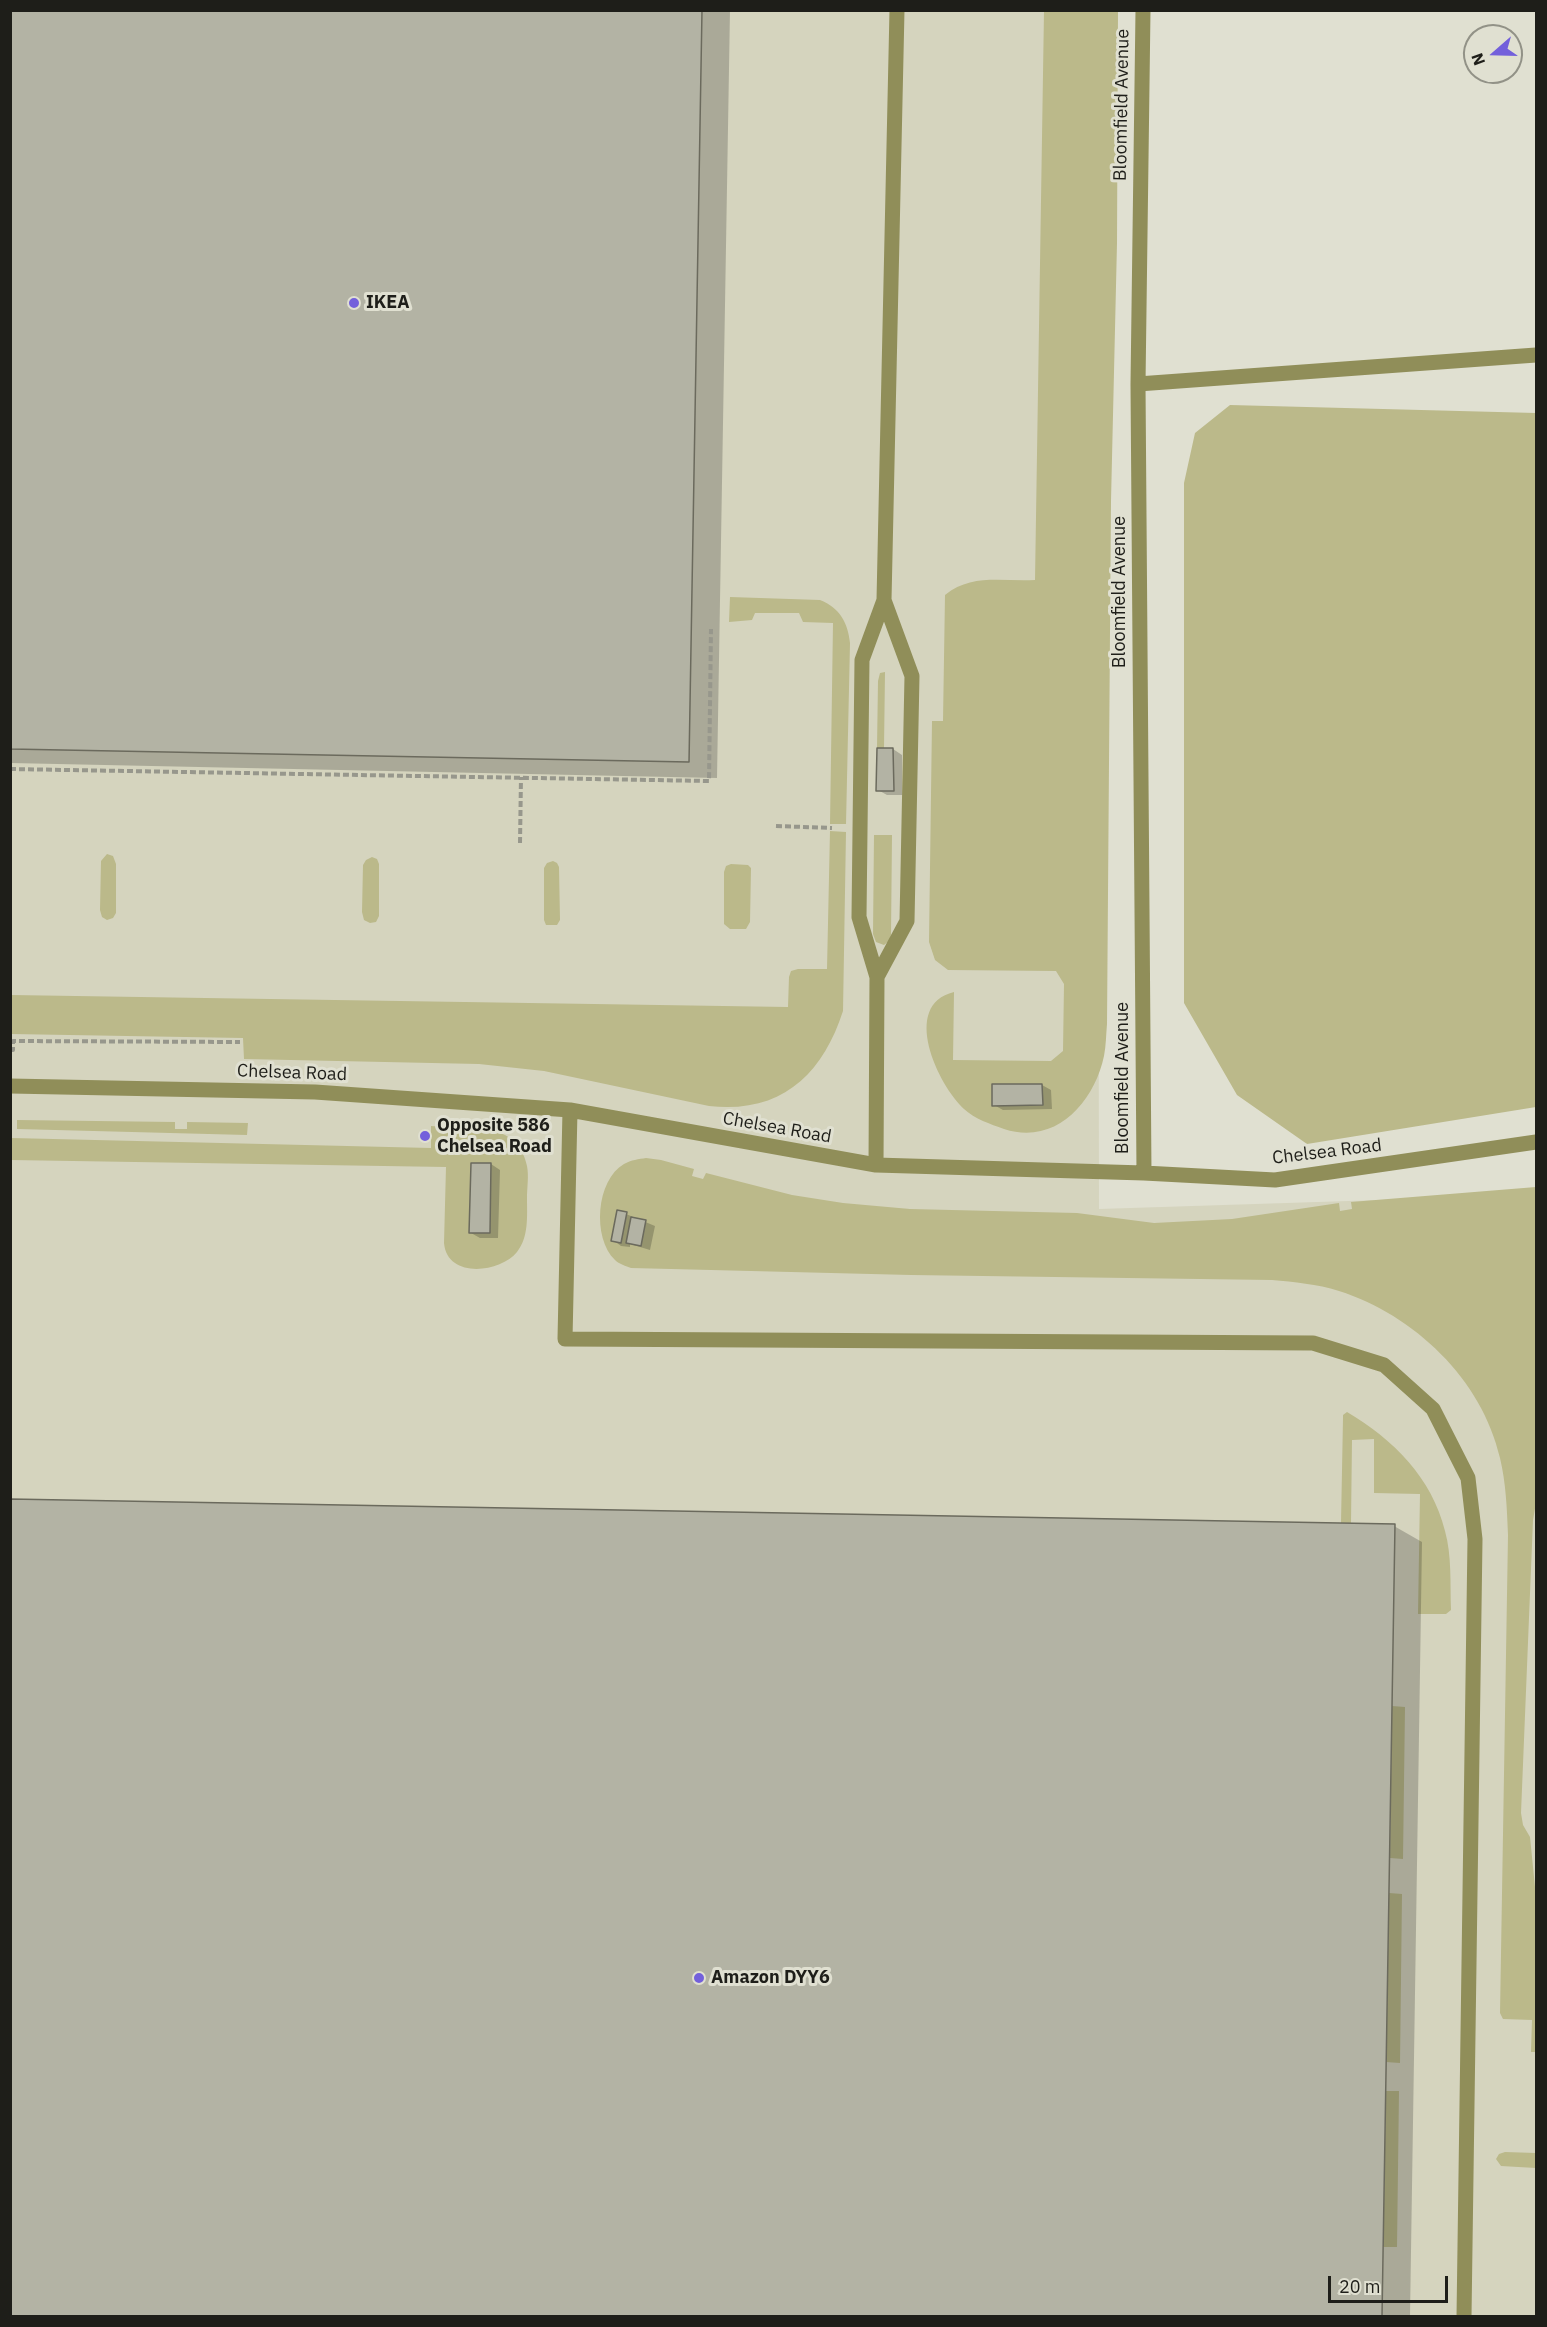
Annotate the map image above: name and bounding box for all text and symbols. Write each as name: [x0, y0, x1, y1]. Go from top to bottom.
north arrow: [1463, 24, 1523, 84]
street label: Bloomfield Avenue: [1110, 29, 1134, 181]
text: N: [1467, 51, 1489, 68]
place label: IKEA: [366, 292, 410, 314]
marker: IKEA: [347, 296, 361, 310]
street label: Bloomfield Avenue: [1109, 516, 1131, 668]
street label: Bloomfield Avenue: [1112, 1002, 1134, 1154]
street label: Chelsea Road: [237, 1060, 347, 1086]
street label: Chelsea Road: [721, 1108, 833, 1148]
place label: Opposite 586 Chelsea Road: [437, 1115, 552, 1158]
marker: Opposite 586 Chelsea Road: [418, 1129, 432, 1143]
street label: Chelsea Road: [1271, 1135, 1383, 1169]
place label: Amazon DYY6: [711, 1967, 830, 1989]
marker: Amazon DYY6: [692, 1971, 706, 1985]
scale bar: [1331, 2264, 1451, 2302]
text: 20 m: [1339, 2275, 1381, 2298]

